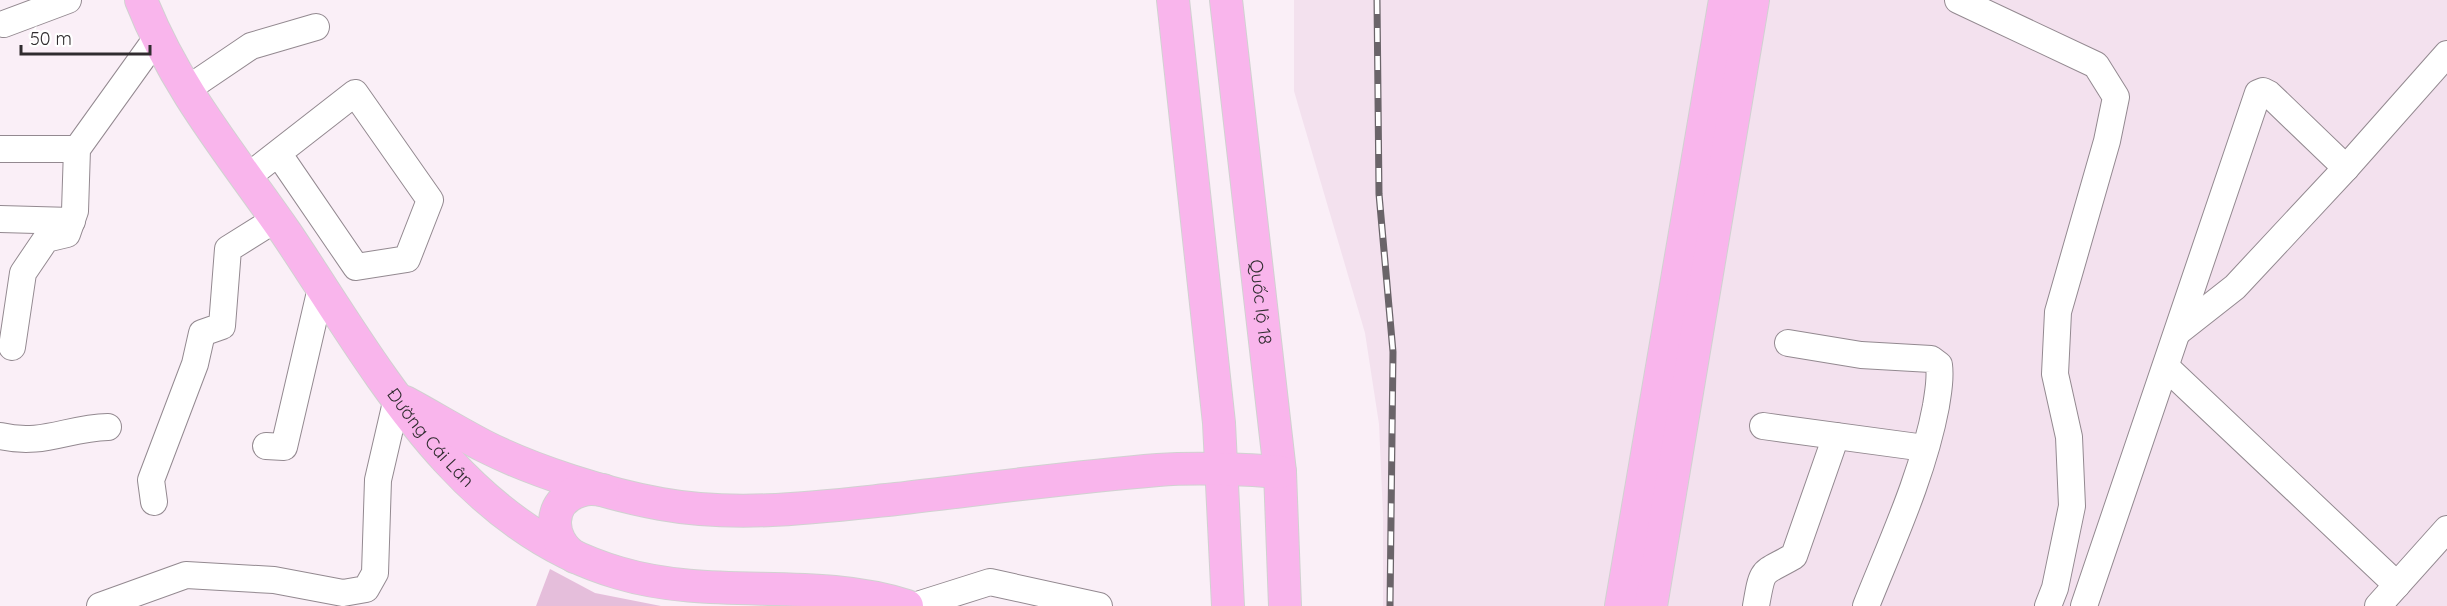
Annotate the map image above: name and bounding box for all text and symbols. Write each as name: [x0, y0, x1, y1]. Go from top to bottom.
scale bar: [21, 18, 150, 56]
text: 50 m: [30, 27, 72, 50]
street label: Quốc lộ 18: [1245, 258, 1277, 346]
street label: Đường Cái Lân: [382, 383, 479, 492]

